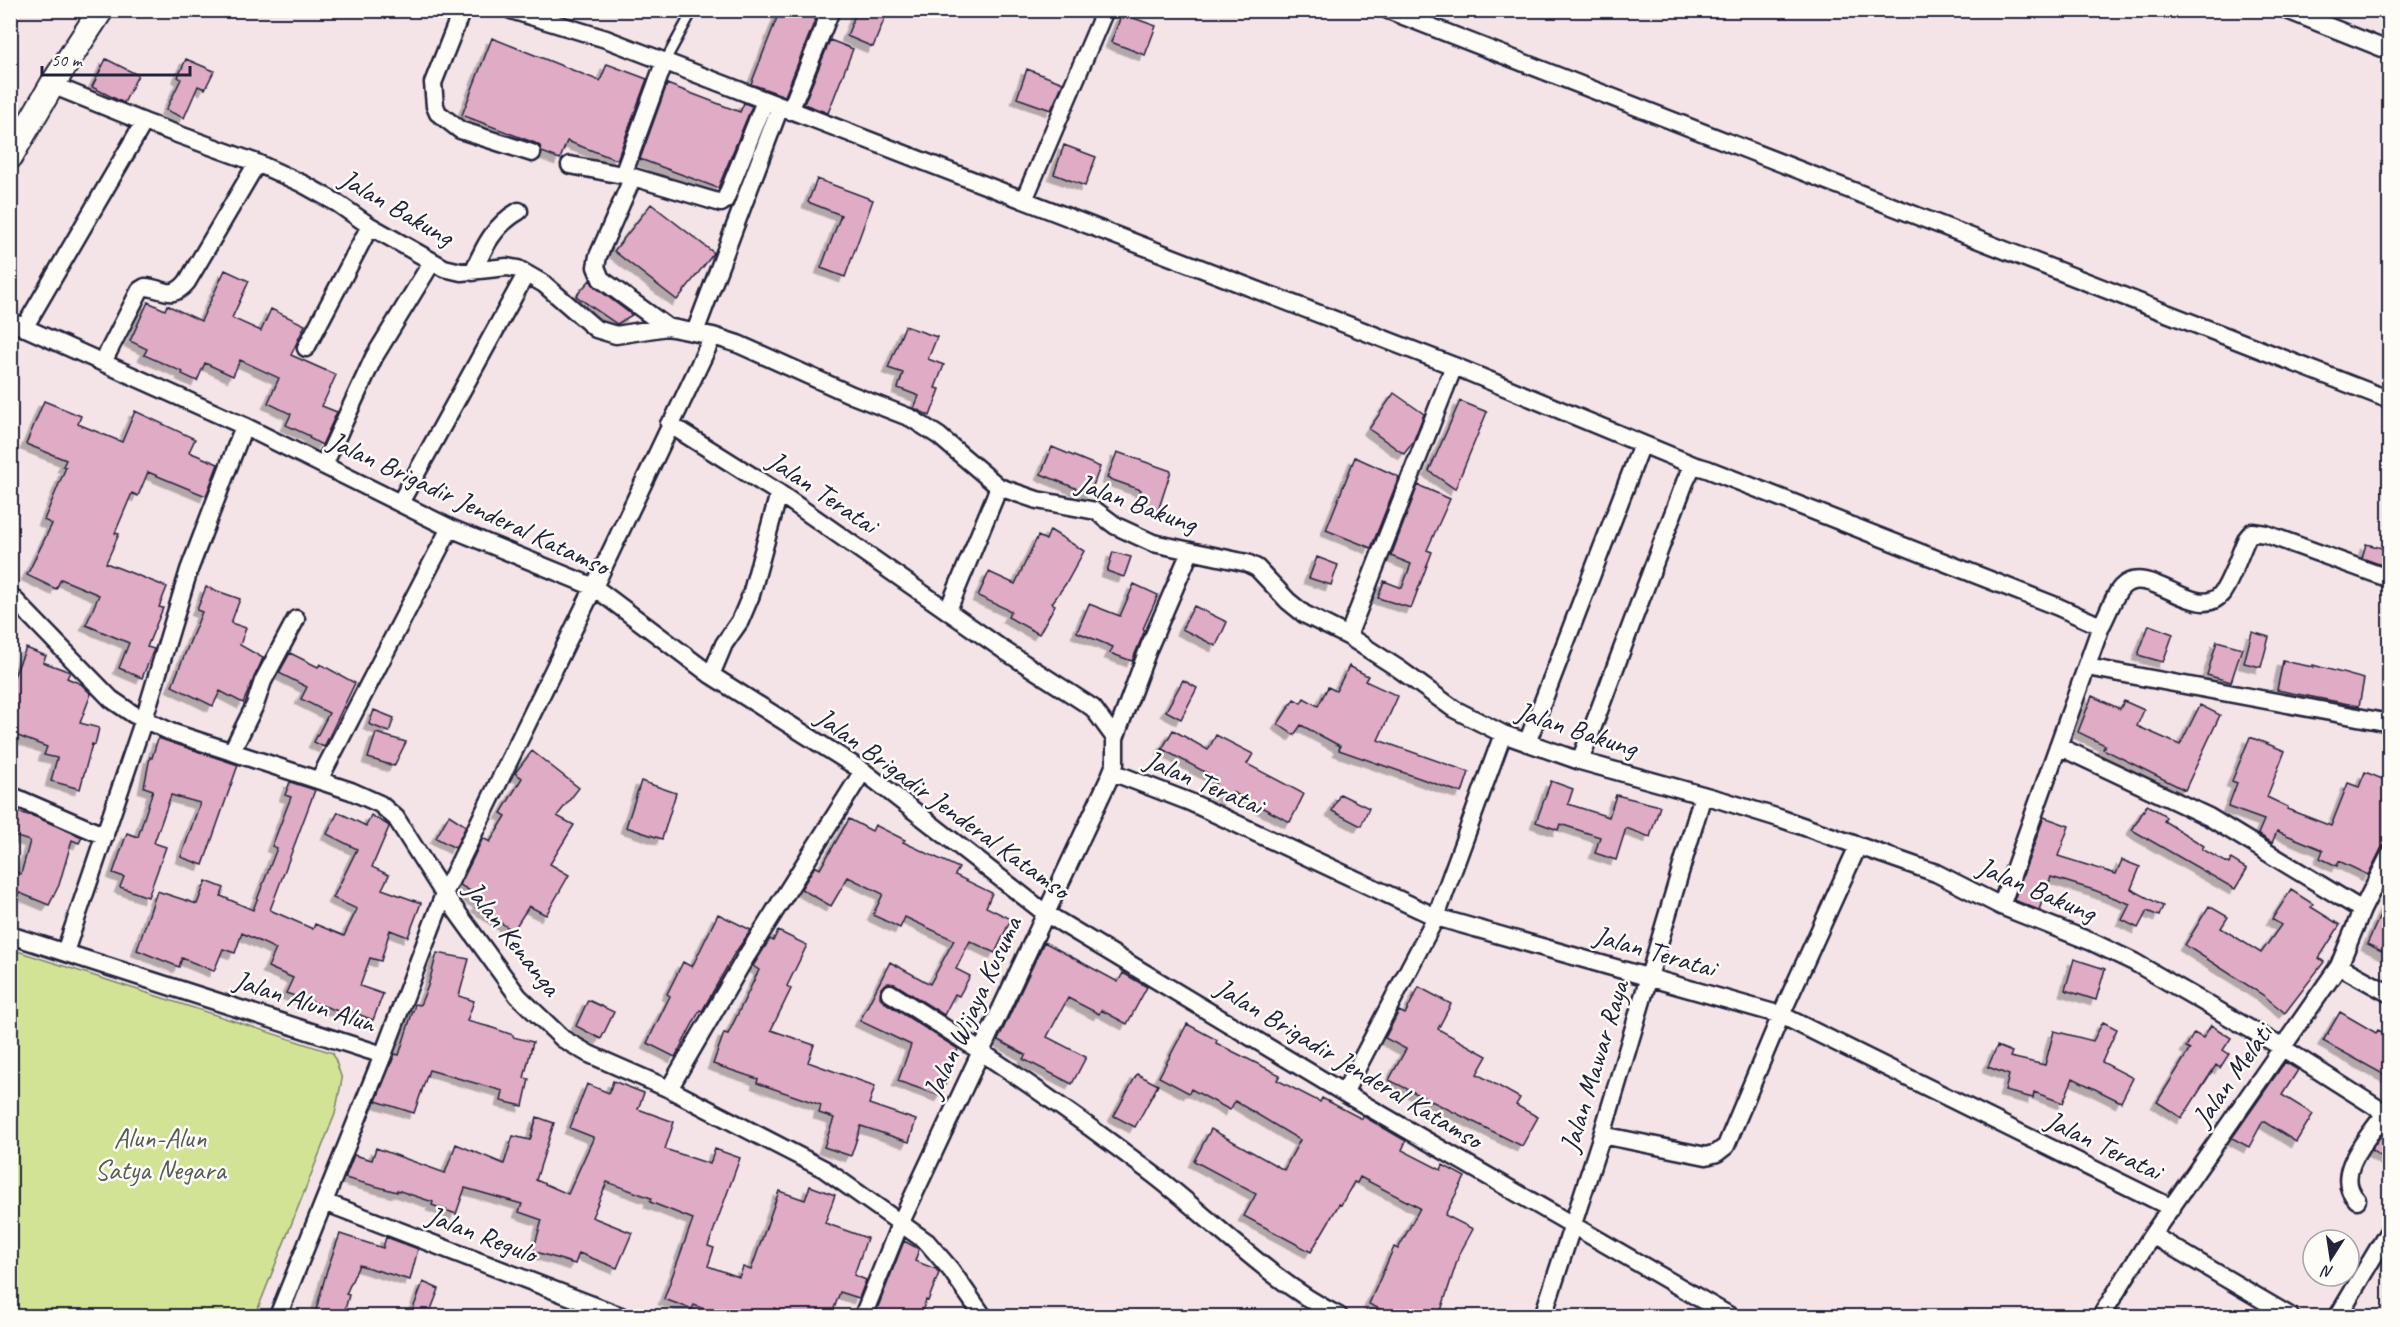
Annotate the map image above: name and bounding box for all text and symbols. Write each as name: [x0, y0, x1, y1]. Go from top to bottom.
scale bar: [42, 39, 190, 77]
text: 50 m: [51, 49, 84, 71]
street label: Jalan Bakung: [332, 160, 462, 254]
street label: Jalan Brigadir Jenderal Katamso: [322, 422, 617, 585]
street label: Jalan Teratai: [760, 442, 887, 543]
street label: Jalan Bakung: [1070, 465, 1204, 541]
street label: Jalan Bakung: [1510, 692, 1644, 766]
street label: Jalan Brigadir Jenderal Katamso: [808, 698, 1079, 909]
street label: Jalan Teratai: [1138, 741, 1272, 824]
street label: Jalan Bakung: [1971, 848, 2103, 930]
street label: Jalan Kenanga: [456, 872, 570, 1004]
street label: Jalan Wijaya Kusuma: [914, 909, 1030, 1105]
street label: Jalan Teratai: [1588, 916, 1723, 986]
street label: Jalan Alun Alun: [228, 961, 381, 1041]
street label: Jalan Brigadir Jenderal Katamso: [1208, 968, 1491, 1158]
street label: Jalan Mawar Raya: [1551, 974, 1637, 1158]
street label: Jalan Melati: [2183, 1014, 2282, 1134]
street label: Jalan Teratai: [2039, 1101, 2171, 1190]
park label: Alun-Alun Satya Negara: [95, 1120, 227, 1187]
street label: Jalan Regulo: [421, 1196, 544, 1272]
north arrow: [2301, 1228, 2361, 1288]
text: N: [2318, 1260, 2335, 1283]

